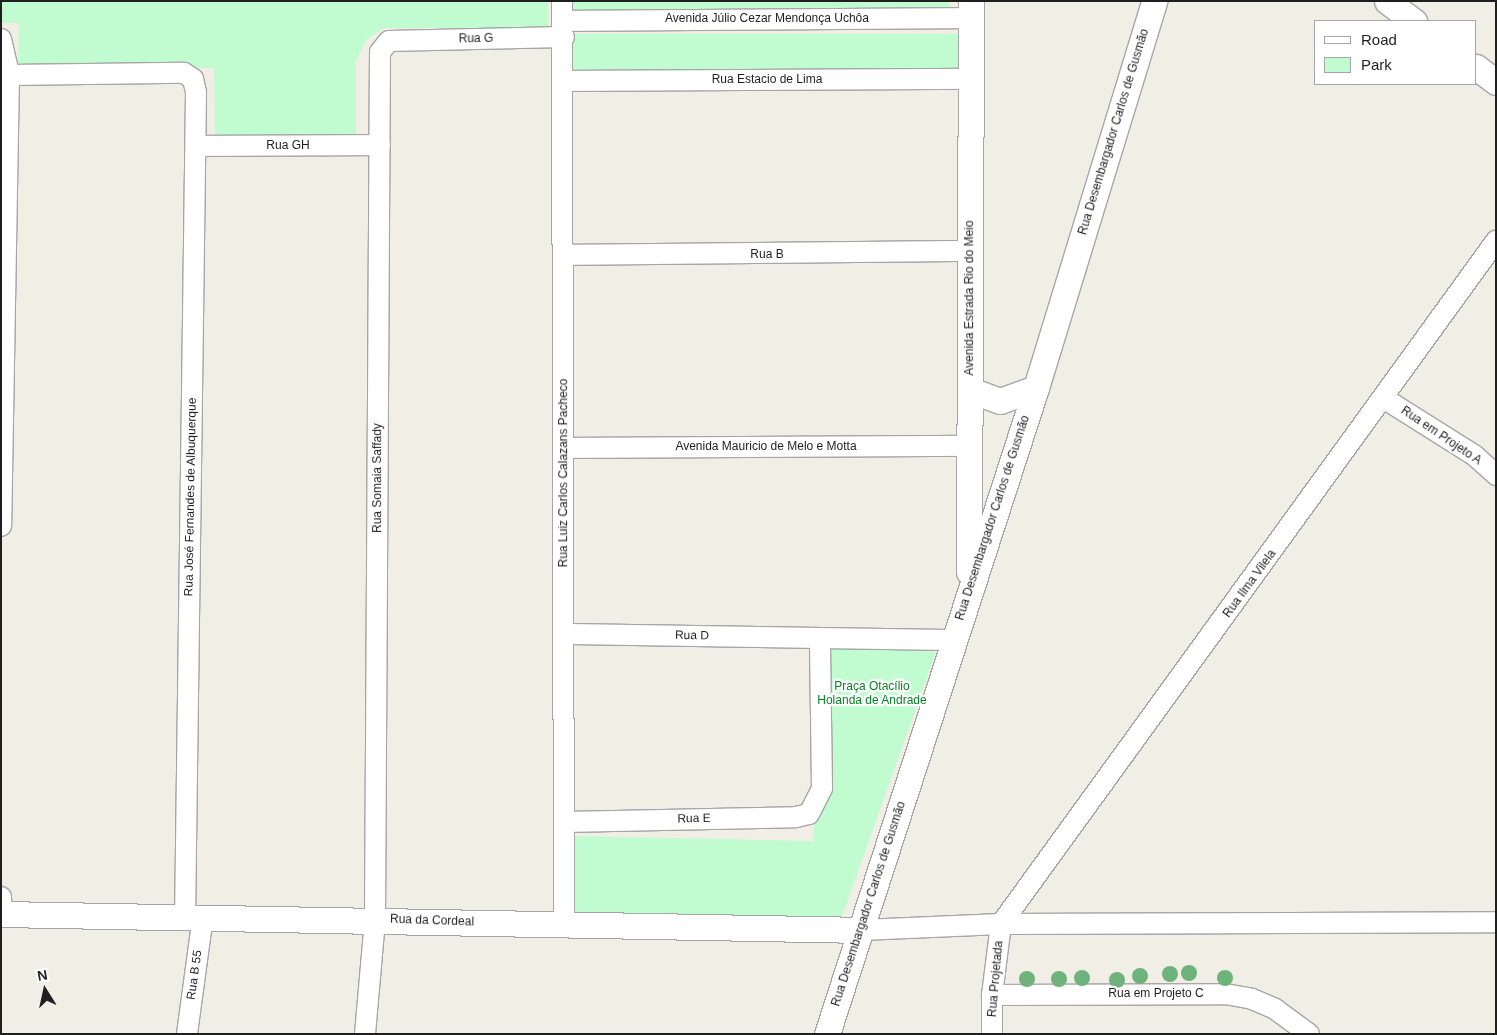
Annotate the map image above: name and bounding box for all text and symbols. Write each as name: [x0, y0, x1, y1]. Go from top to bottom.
street label: Avenida Júlio Cezar Mendonça Uchôa: [665, 12, 869, 26]
legend: [1314, 20, 1477, 85]
street label: Rua Desembargador Carlos de Gusmão: [1076, 27, 1152, 237]
street label: Rua G: [459, 31, 493, 47]
text: Road: [1361, 31, 1397, 48]
text: Park: [1361, 56, 1392, 73]
street label: Rua Estacio de Lima: [712, 73, 822, 87]
street label: Rua GH: [266, 139, 310, 153]
street label: Avenida Estrada Rio do Meio: [963, 220, 977, 376]
street label: Rua B: [750, 248, 784, 262]
street label: Rua Luiz Carlos Calazans Pacheco: [557, 379, 571, 567]
street label: Rua José Fernandes de Albuquerque: [182, 397, 200, 597]
street label: Rua em Projeto A: [1398, 404, 1484, 468]
street label: Rua Desembargador Carlos de Gusmão: [953, 414, 1033, 622]
street label: Rua Somaia Saffady: [371, 423, 385, 533]
street label: Avenida Mauricio de Melo e Motta: [675, 440, 857, 454]
street label: Rua Ilma Vilela: [1221, 547, 1279, 621]
street label: Rua D: [675, 629, 709, 643]
park label: Praça Otacílio Holanda de Andrade: [817, 680, 927, 708]
street label: Rua Desembargador Carlos de Gusmão: [829, 800, 909, 1008]
street label: Rua E: [677, 812, 711, 826]
street label: Rua da Cordeal: [390, 912, 474, 930]
street label: Rua Projetada: [985, 940, 1007, 1018]
street label: Rua B 55: [184, 949, 206, 1001]
north arrow: [20, 965, 70, 1015]
text: N: [36, 966, 49, 984]
street label: Rua em Projeto C: [1108, 987, 1204, 1001]

